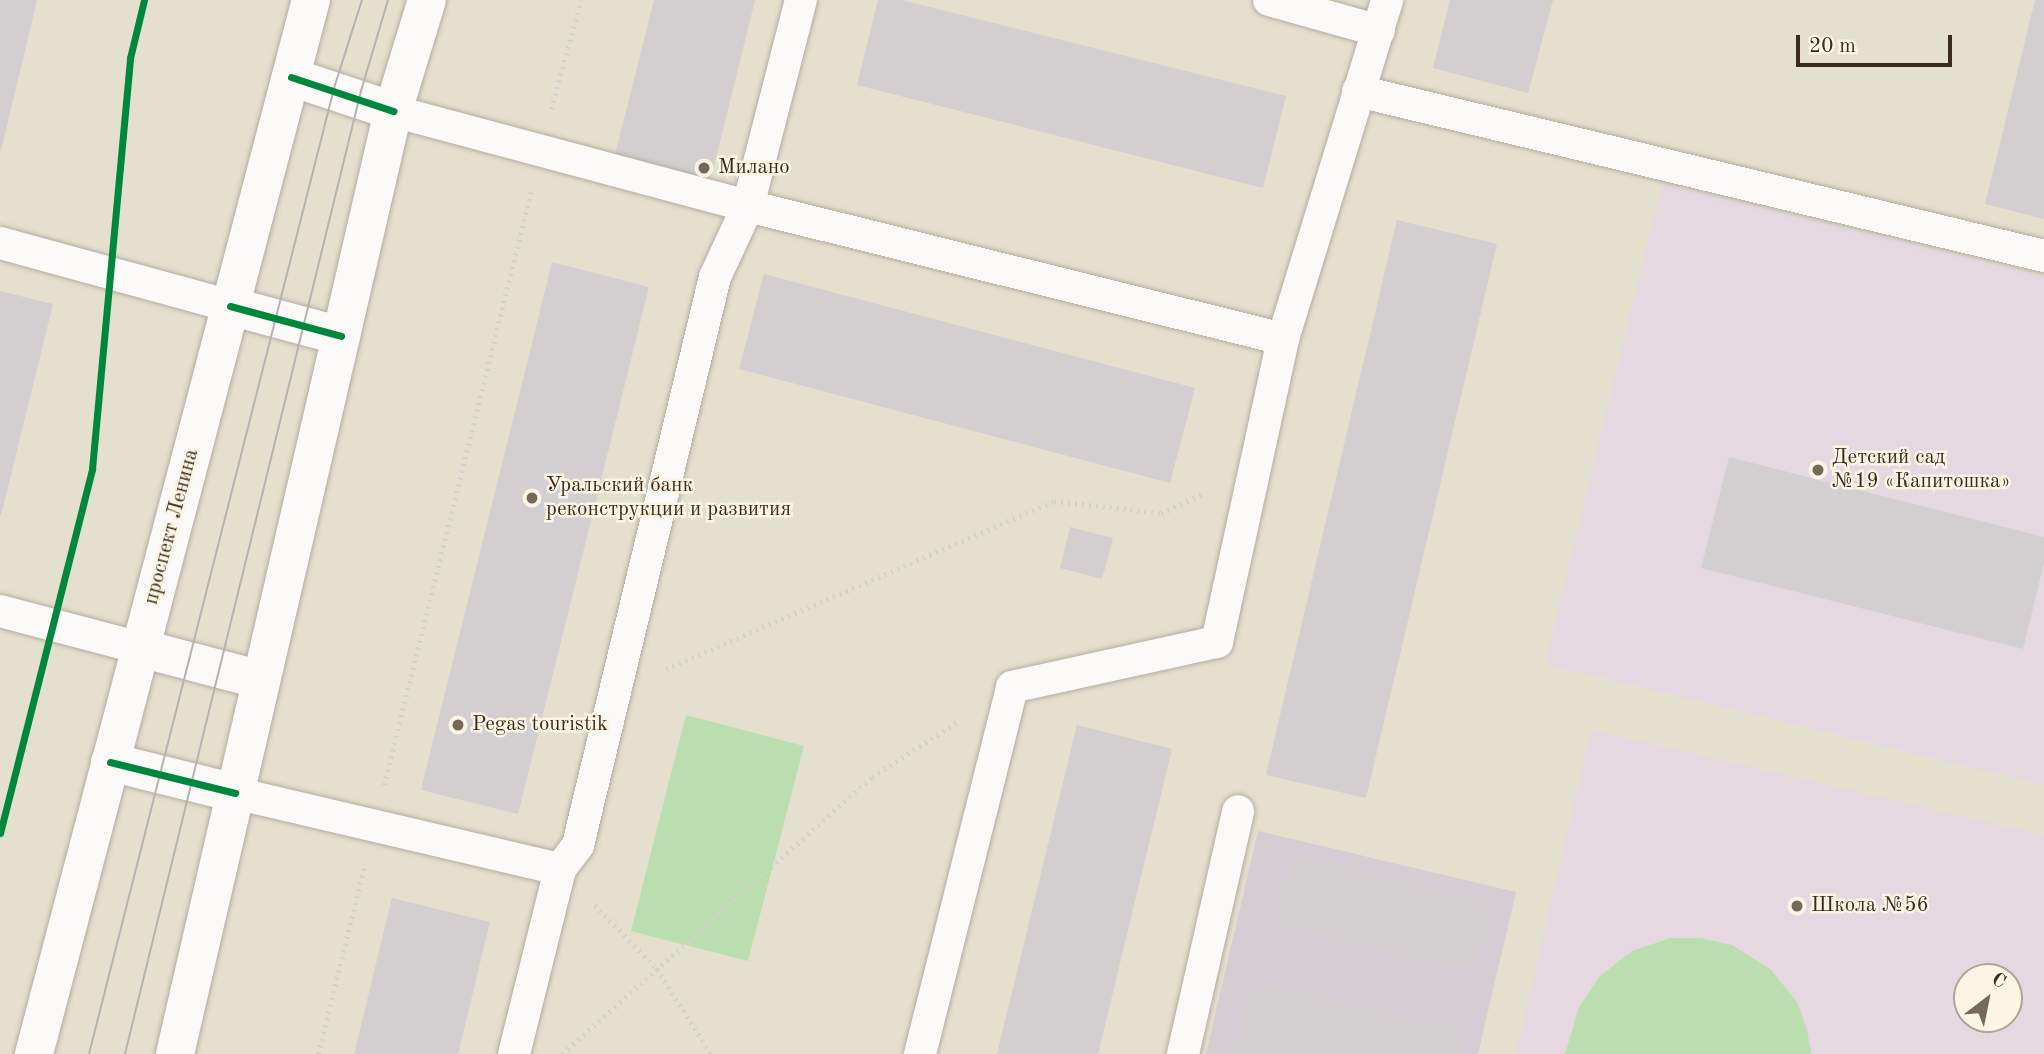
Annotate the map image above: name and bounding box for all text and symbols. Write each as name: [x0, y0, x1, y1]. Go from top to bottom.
scale bar: [1799, 21, 1955, 65]
text: 20 m: [1809, 36, 1856, 57]
place label: Милано: [718, 155, 790, 181]
marker: Милано: [696, 160, 712, 176]
place label: Детский сад №19 «Капитошка»: [1832, 445, 2011, 495]
street label: проспект Ленина: [139, 446, 205, 608]
marker: Детский сад №19 «Капитошка»: [1810, 462, 1826, 478]
place label: Уральский банк реконструкции и развития: [546, 473, 791, 523]
marker: Уральский банк реконструкции и развития: [524, 490, 540, 506]
place label: Pegas touristik: [472, 712, 608, 738]
marker: Pegas touristik: [450, 717, 466, 733]
place label: Школа №56: [1811, 893, 1929, 919]
marker: Школа №56: [1789, 898, 1805, 914]
north arrow: [1953, 963, 2023, 1033]
text: С: [1988, 970, 2009, 993]

